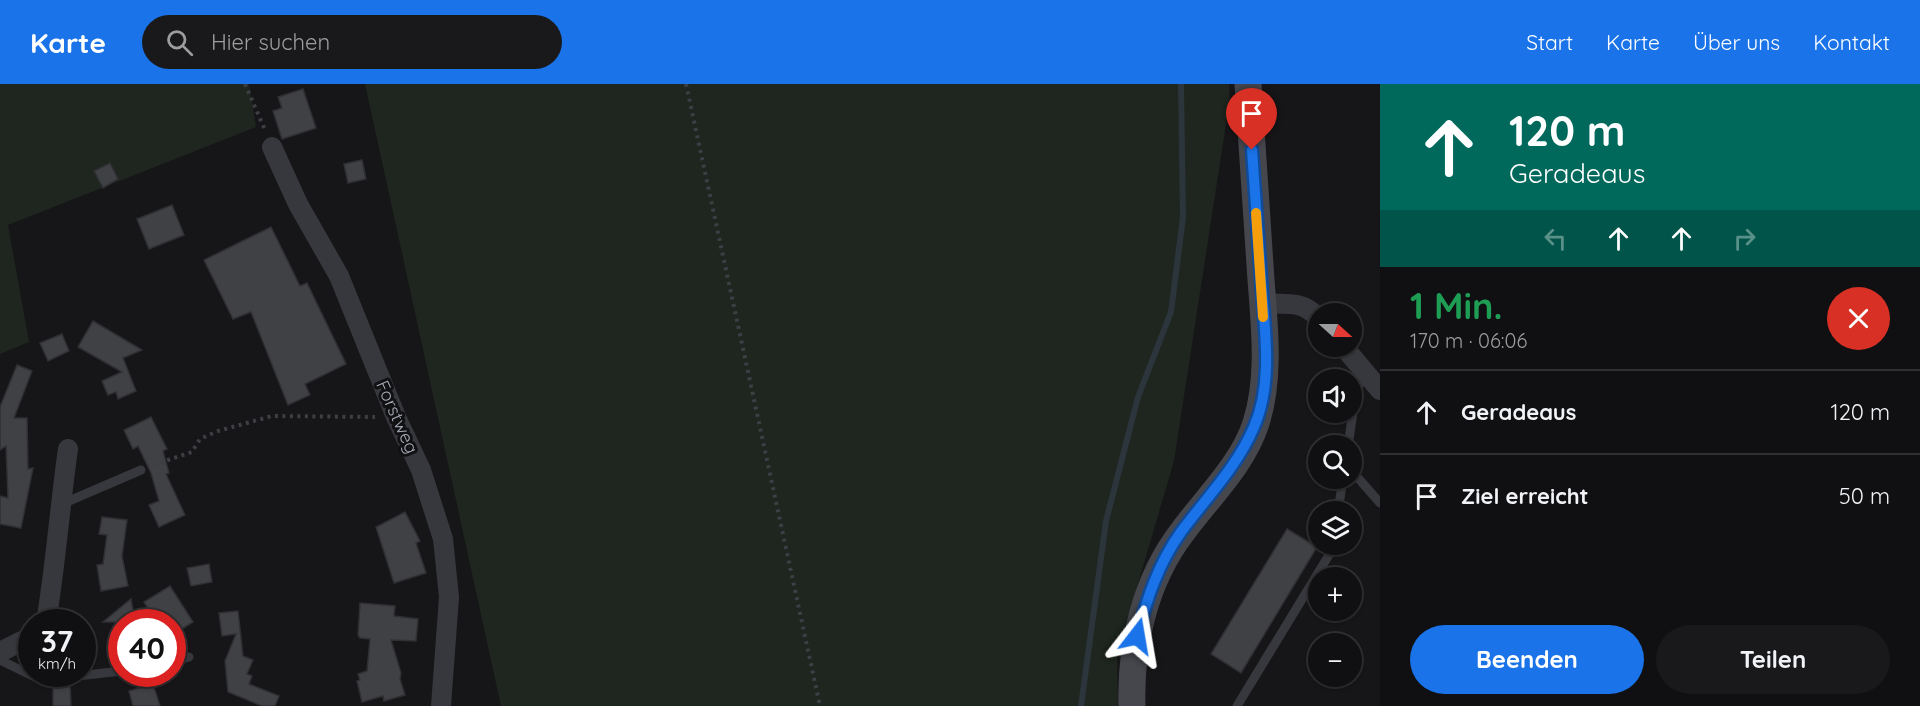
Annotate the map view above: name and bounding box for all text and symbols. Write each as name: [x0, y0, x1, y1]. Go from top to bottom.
search box: [142, 15, 562, 69]
text: Karte: [30, 25, 106, 60]
icon: search: [163, 26, 196, 59]
text: Hier suchen: [211, 28, 330, 56]
text: Start: [1526, 29, 1573, 55]
text: Karte: [1606, 29, 1660, 55]
text: Über uns: [1693, 29, 1780, 55]
text: Kontakt: [1813, 29, 1890, 55]
pin: [1226, 88, 1277, 150]
icon: arrive: [1235, 97, 1268, 130]
text: 120 m: [1509, 104, 1626, 157]
icon: ahead: [1410, 108, 1488, 186]
text: Geradeaus: [1509, 156, 1645, 190]
icon: left: [1539, 222, 1572, 255]
icon: ahead: [1602, 222, 1635, 255]
icon: ahead: [1665, 222, 1698, 255]
icon: right: [1728, 222, 1761, 255]
text: 1 Min.: [1410, 283, 1502, 328]
button: close: [1827, 287, 1890, 350]
north arrow: [1308, 303, 1362, 357]
map controls: [1308, 303, 1362, 687]
text: 170 m · 06:06: [1410, 328, 1527, 353]
button: sound: [1308, 369, 1362, 423]
street label: Forstweg: [371, 377, 424, 457]
icon: ahead: [1410, 396, 1443, 429]
text: Geradeaus: [1461, 398, 1576, 426]
text: 120 m: [1831, 398, 1890, 426]
button: search: [1308, 435, 1362, 489]
icon: arrive: [1410, 480, 1443, 513]
text: Ziel erreicht: [1461, 482, 1589, 510]
text: 50 m: [1839, 482, 1890, 510]
button: layers: [1308, 501, 1362, 555]
button: +: [1308, 567, 1362, 621]
position arrow: [1105, 604, 1169, 668]
speed limit sign: 40: [108, 609, 186, 687]
text: 37: [41, 622, 73, 660]
button: Beenden: [1410, 625, 1644, 694]
button: Teilen: [1656, 625, 1890, 694]
button: −: [1308, 633, 1362, 687]
text: km/h: [38, 654, 76, 673]

